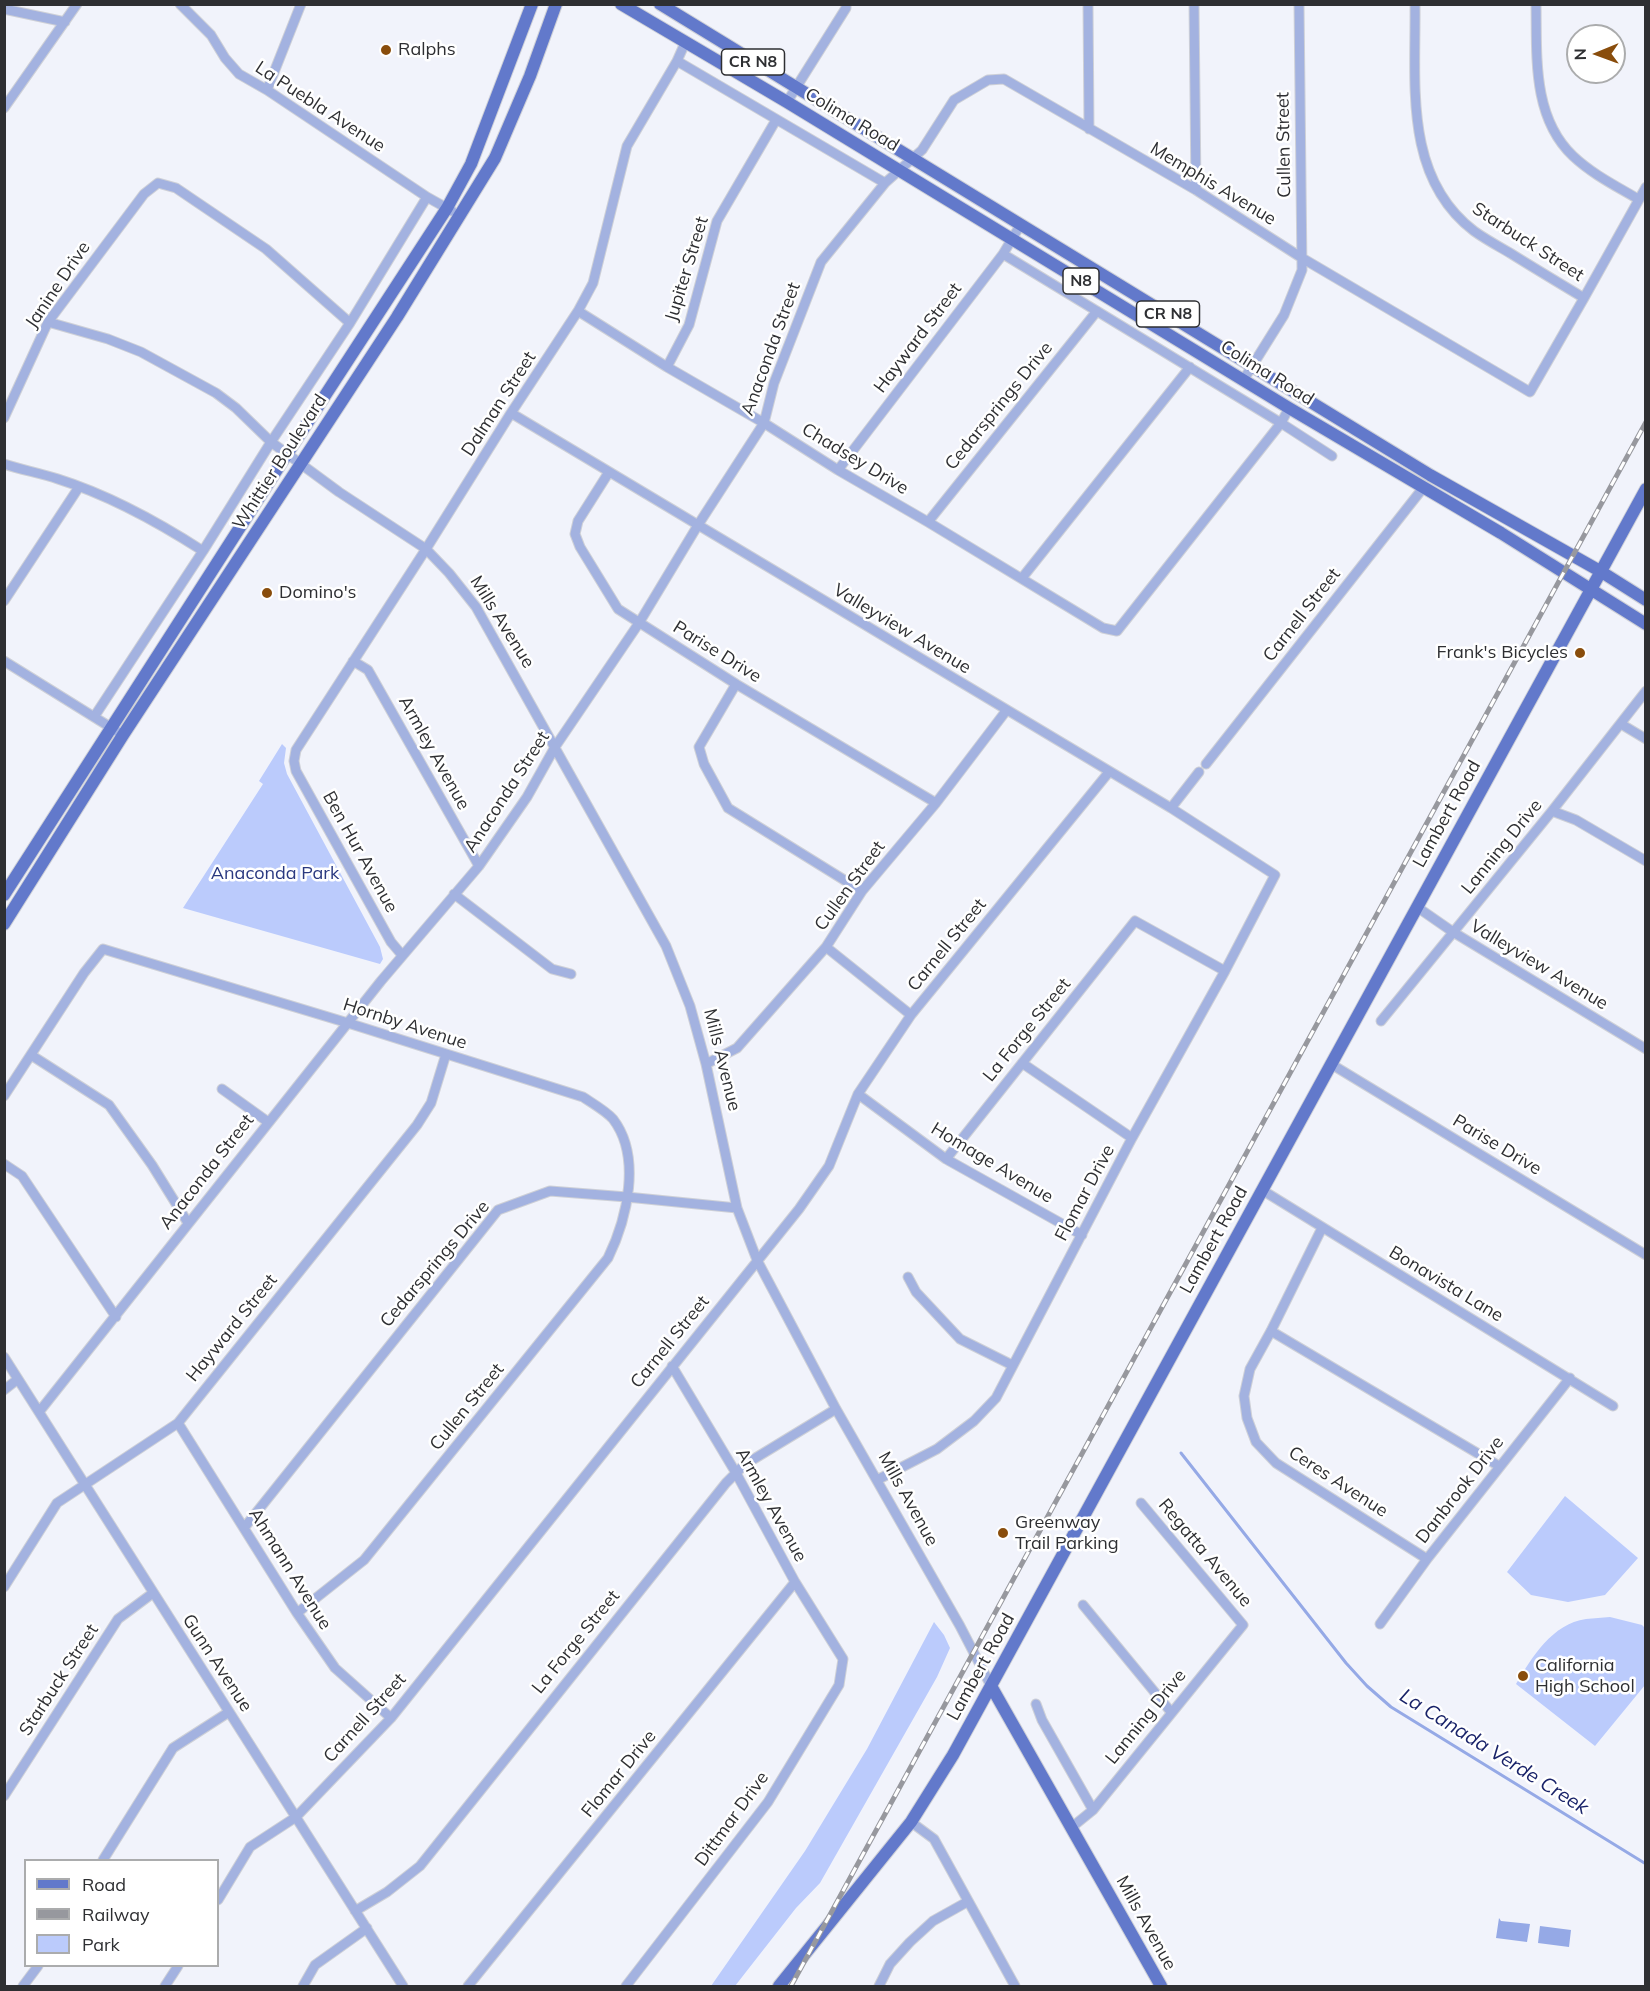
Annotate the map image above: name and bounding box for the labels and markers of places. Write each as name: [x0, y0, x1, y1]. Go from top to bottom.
place label: Ralphs: [398, 39, 456, 61]
marker: Ralphs: [379, 43, 393, 57]
place label: Domino's: [279, 582, 357, 604]
marker: Domino's: [260, 586, 274, 600]
place label: Frank's Bicycles: [1437, 642, 1568, 664]
marker: Frank's Bicycles: [1573, 646, 1587, 660]
place label: Greenway Trail Parking: [1015, 1512, 1119, 1555]
marker: Greenway Trail Parking: [996, 1526, 1010, 1540]
place label: California High School: [1535, 1655, 1635, 1698]
marker: California High School: [1516, 1669, 1530, 1683]

